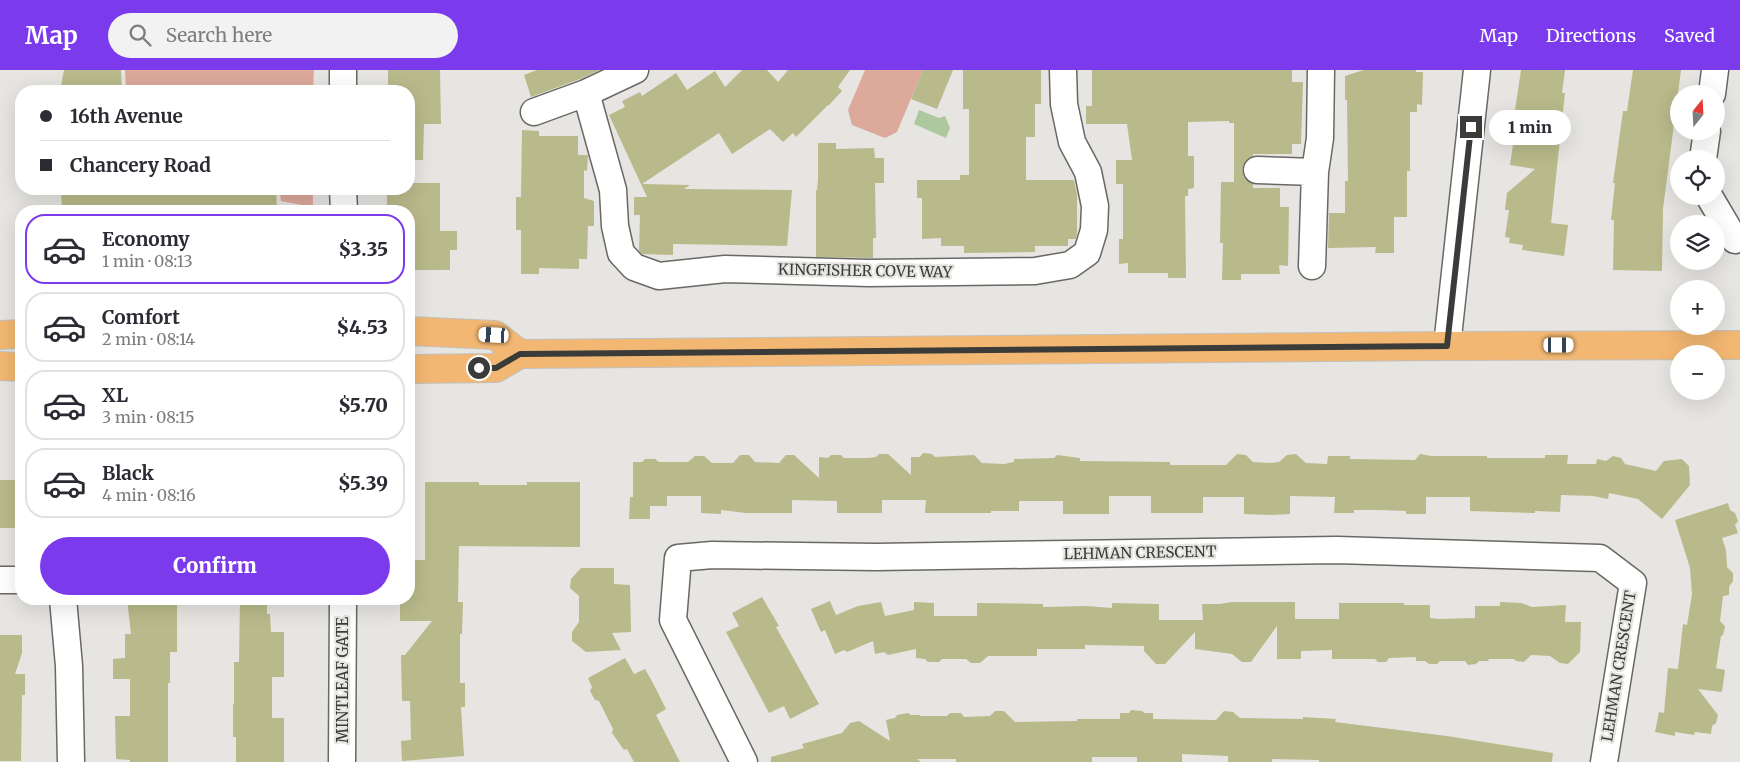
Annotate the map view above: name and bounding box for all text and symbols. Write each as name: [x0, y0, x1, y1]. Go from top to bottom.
search box: [108, 13, 458, 58]
text: Map: [25, 20, 78, 51]
icon: search: [126, 21, 154, 49]
text: Search here: [166, 23, 272, 47]
text: Map: [1480, 24, 1518, 47]
text: Directions: [1546, 24, 1636, 47]
text: Saved: [1664, 24, 1715, 47]
north arrow: [1670, 85, 1725, 140]
map controls: [1670, 85, 1725, 400]
text: 16th Avenue: [70, 104, 183, 128]
callout: 1 min: [1488, 110, 1571, 144]
route end: [1460, 116, 1482, 138]
text: 1 min: [1508, 117, 1552, 137]
button: locate: [1670, 150, 1725, 205]
text: Chancery Road: [70, 153, 211, 177]
button: layers: [1670, 215, 1725, 270]
icon: car: [42, 227, 87, 272]
text: Economy: [102, 227, 190, 251]
text: $3.35: [339, 237, 388, 261]
text: 1 min · 08:13: [102, 251, 193, 271]
street label: KINGFISHER COVE WAY: [778, 259, 953, 282]
button: +: [1670, 280, 1725, 335]
icon: car: [42, 305, 87, 350]
text: Comfort: [102, 305, 180, 329]
text: $4.53: [337, 315, 388, 339]
car: [478, 327, 509, 343]
text: 2 min · 08:14: [102, 329, 195, 349]
car: [1544, 338, 1574, 353]
button: −: [1670, 345, 1725, 400]
route start: [468, 357, 490, 379]
icon: car: [42, 383, 87, 428]
text: XL: [102, 383, 128, 407]
text: $5.70: [338, 393, 388, 417]
text: 3 min · 08:15: [102, 407, 195, 427]
icon: car: [42, 461, 87, 506]
text: Black: [102, 461, 154, 485]
text: $5.39: [338, 471, 388, 495]
text: 4 min · 08:16: [102, 485, 196, 505]
button: Confirm: [40, 537, 390, 595]
street label: LEHMAN CRESCENT: [1064, 542, 1217, 563]
street label: LEHMAN CRESCENT: [1597, 589, 1640, 743]
street label: MINTLEAF GATE: [333, 617, 352, 743]

